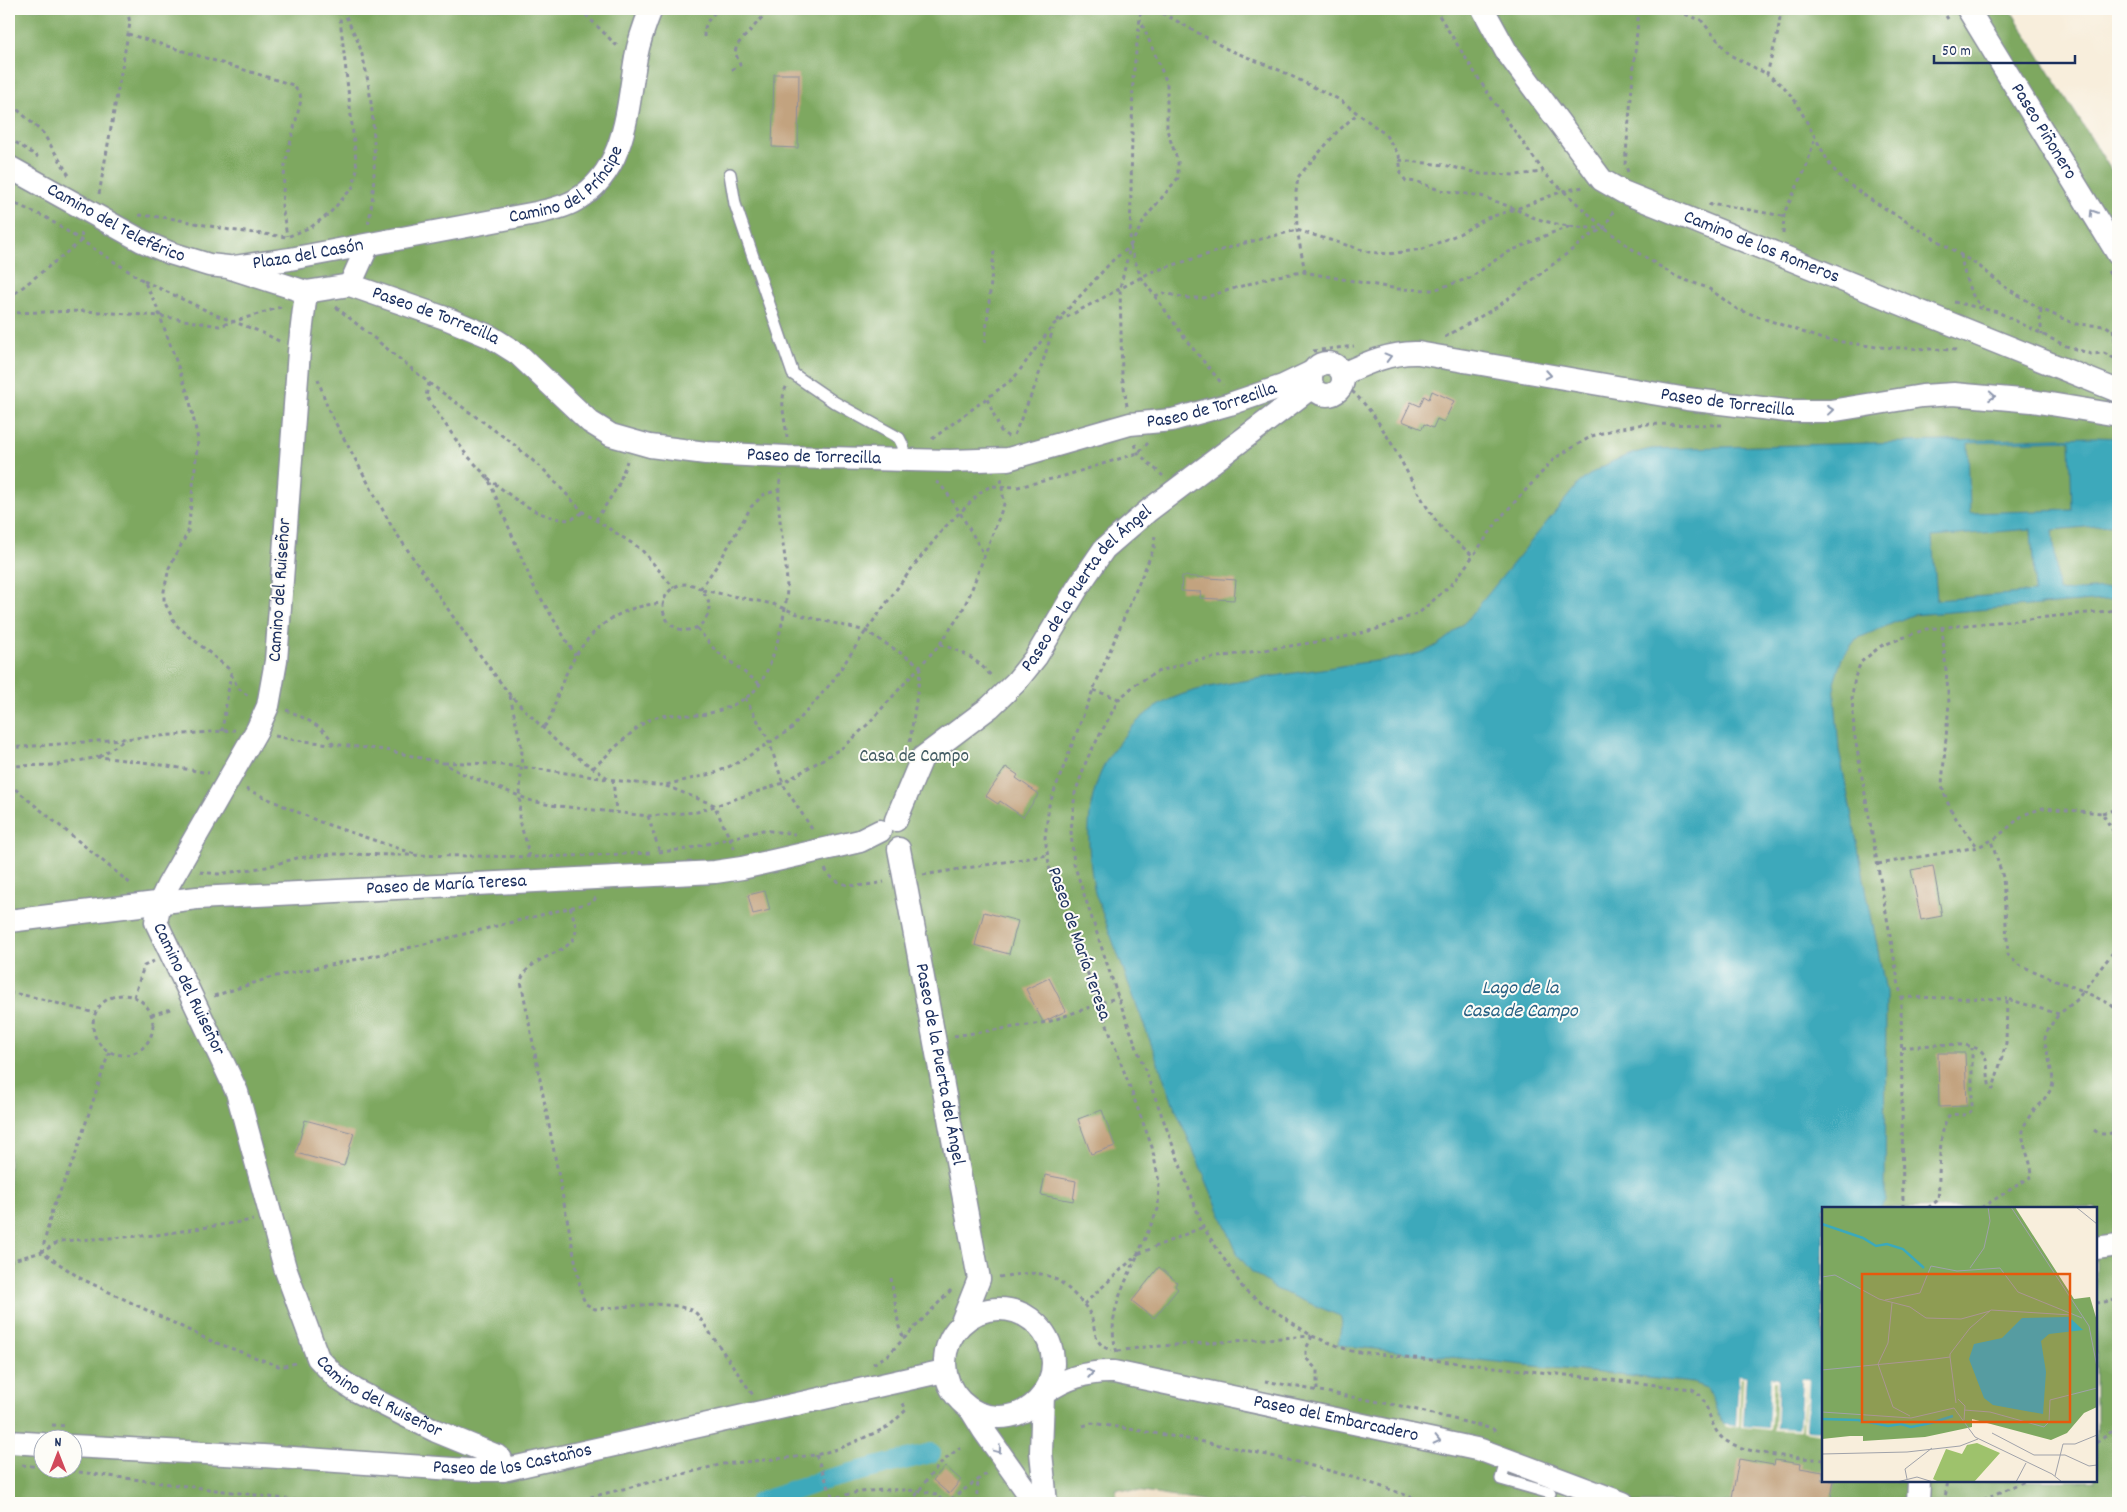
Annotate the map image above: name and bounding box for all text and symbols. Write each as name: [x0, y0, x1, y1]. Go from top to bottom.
scale bar: [1934, 32, 2076, 64]
text: 50 m: [1942, 41, 1971, 63]
street label: Paseo Piñonero: [2003, 78, 2083, 185]
street label: Camino del Príncipe: [507, 142, 631, 231]
street label: Camino del Teleférico: [41, 177, 188, 270]
street label: Camino de los Romeros: [1679, 204, 1843, 291]
one-way arrow: [2090, 209, 2099, 218]
street label: Plaza del Casón: [251, 232, 366, 278]
street label: Paseo de Torrecilla: [368, 280, 506, 353]
one-way arrow: [1384, 352, 1393, 363]
one-way arrow: [1544, 369, 1553, 379]
street label: Paseo de Torrecilla: [1145, 375, 1282, 436]
street label: Paseo de Torrecilla: [1658, 381, 1795, 425]
one-way arrow: [1988, 390, 1996, 401]
one-way arrow: [1827, 405, 1835, 416]
street label: Paseo de Torrecilla: [746, 442, 883, 473]
street label: Paseo de la Puerta del Ángel: [1015, 499, 1158, 679]
street label: Camino del Ruiseñor: [263, 517, 299, 663]
park label: Casa de Campo: [859, 744, 969, 771]
street label: Paseo de María Teresa: [1039, 864, 1117, 1025]
street label: Paseo de María Teresa: [365, 868, 528, 903]
street label: Camino del Ruiseñor: [145, 919, 231, 1060]
street label: Paseo de la Puerta del Ángel: [907, 961, 971, 1168]
water label: Lago de la Casa de Campo: [1462, 975, 1579, 1026]
inset map: [1822, 1207, 2097, 1482]
street label: Camino del Ruiseñor: [309, 1349, 446, 1445]
one-way arrow: [1085, 1368, 1094, 1378]
street label: Paseo del Embarcadero: [1251, 1388, 1421, 1450]
north arrow: [32, 1430, 82, 1480]
text: N: [55, 1433, 62, 1453]
one-way arrow: [1433, 1434, 1442, 1445]
street label: Paseo de los Castaños: [432, 1437, 595, 1484]
one-way arrow: [992, 1444, 1001, 1454]

